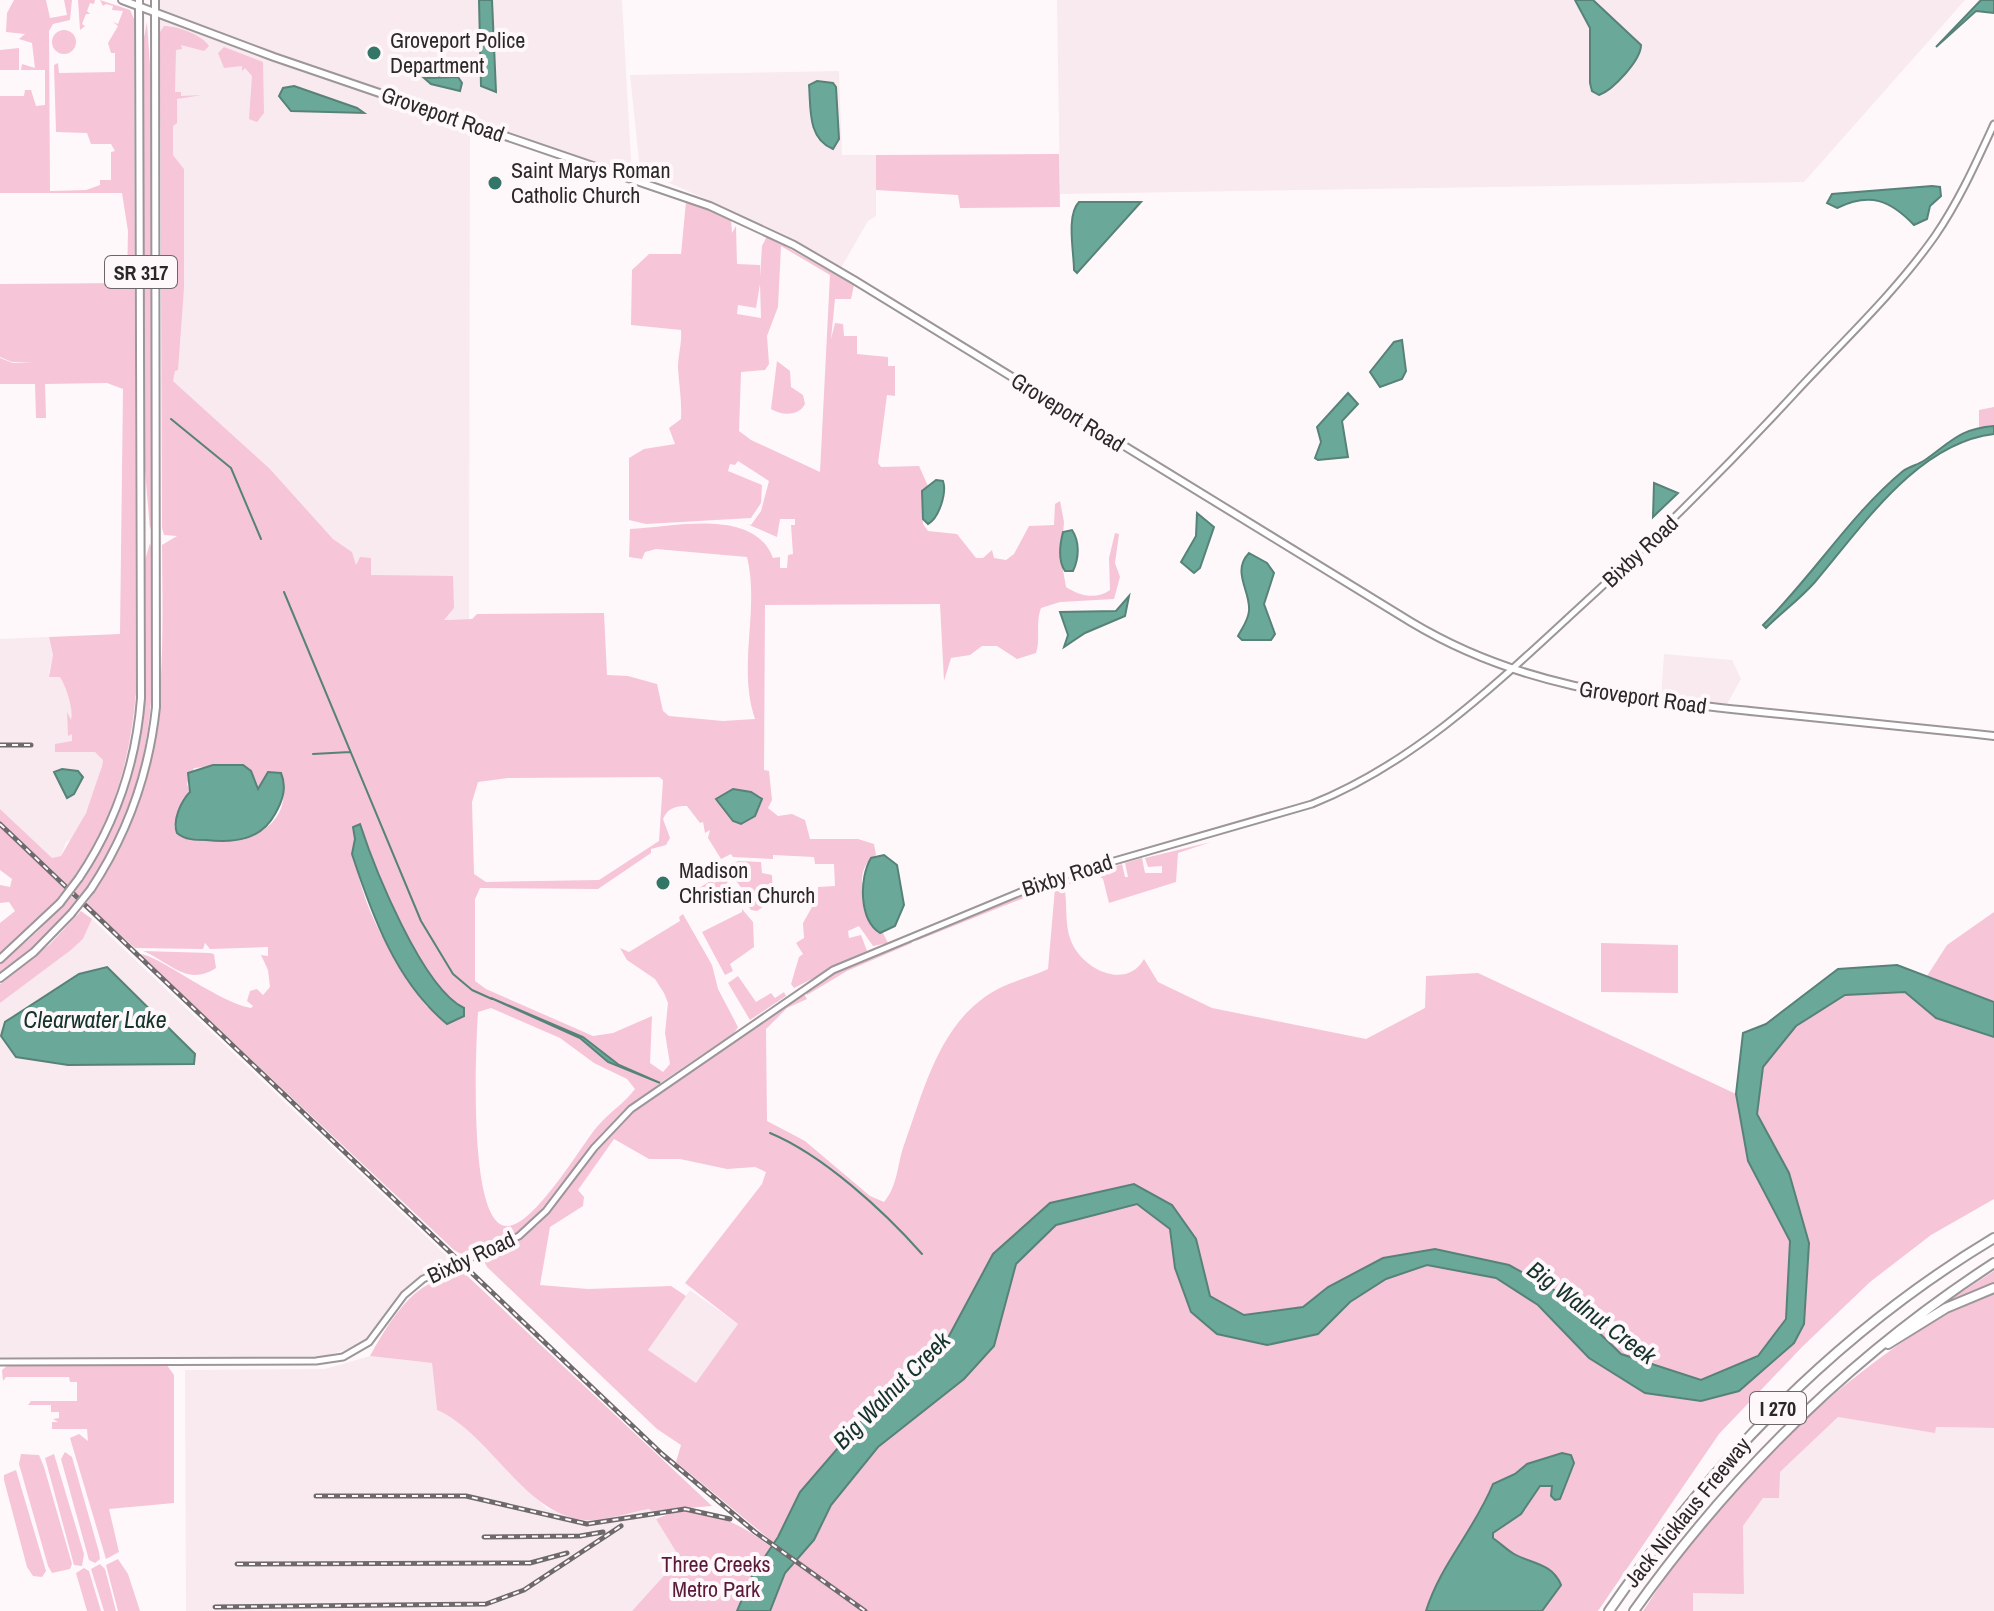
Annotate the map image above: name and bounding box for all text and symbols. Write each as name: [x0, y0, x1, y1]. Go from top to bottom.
place label: Groveport Police Department: [390, 25, 525, 80]
marker: Groveport Police Department: [365, 44, 383, 62]
street label: Groveport Road: [377, 79, 509, 149]
place label: Saint Marys Roman Catholic Church: [511, 155, 670, 210]
marker: Saint Marys Roman Catholic Church: [486, 174, 504, 192]
road number: SR 317: [105, 256, 177, 288]
street label: Groveport Road: [1006, 365, 1130, 459]
street label: Bixby Road: [1596, 508, 1684, 594]
street label: Groveport Road: [1577, 673, 1709, 721]
street label: Bixby Road: [1018, 846, 1116, 904]
place label: Madison Christian Church: [679, 855, 815, 910]
marker: Madison Christian Church: [654, 874, 672, 892]
water label: Clearwater Lake: [23, 1003, 167, 1035]
street label: Bixby Road: [422, 1224, 520, 1290]
water label: Big Walnut Creek: [1521, 1253, 1664, 1372]
water label: Big Walnut Creek: [825, 1323, 958, 1456]
road number: I 270: [1750, 1392, 1806, 1424]
street label: Jack Nicklaus Freeway: [1617, 1430, 1757, 1594]
park label: Three Creeks Metro Park: [661, 1549, 771, 1604]

